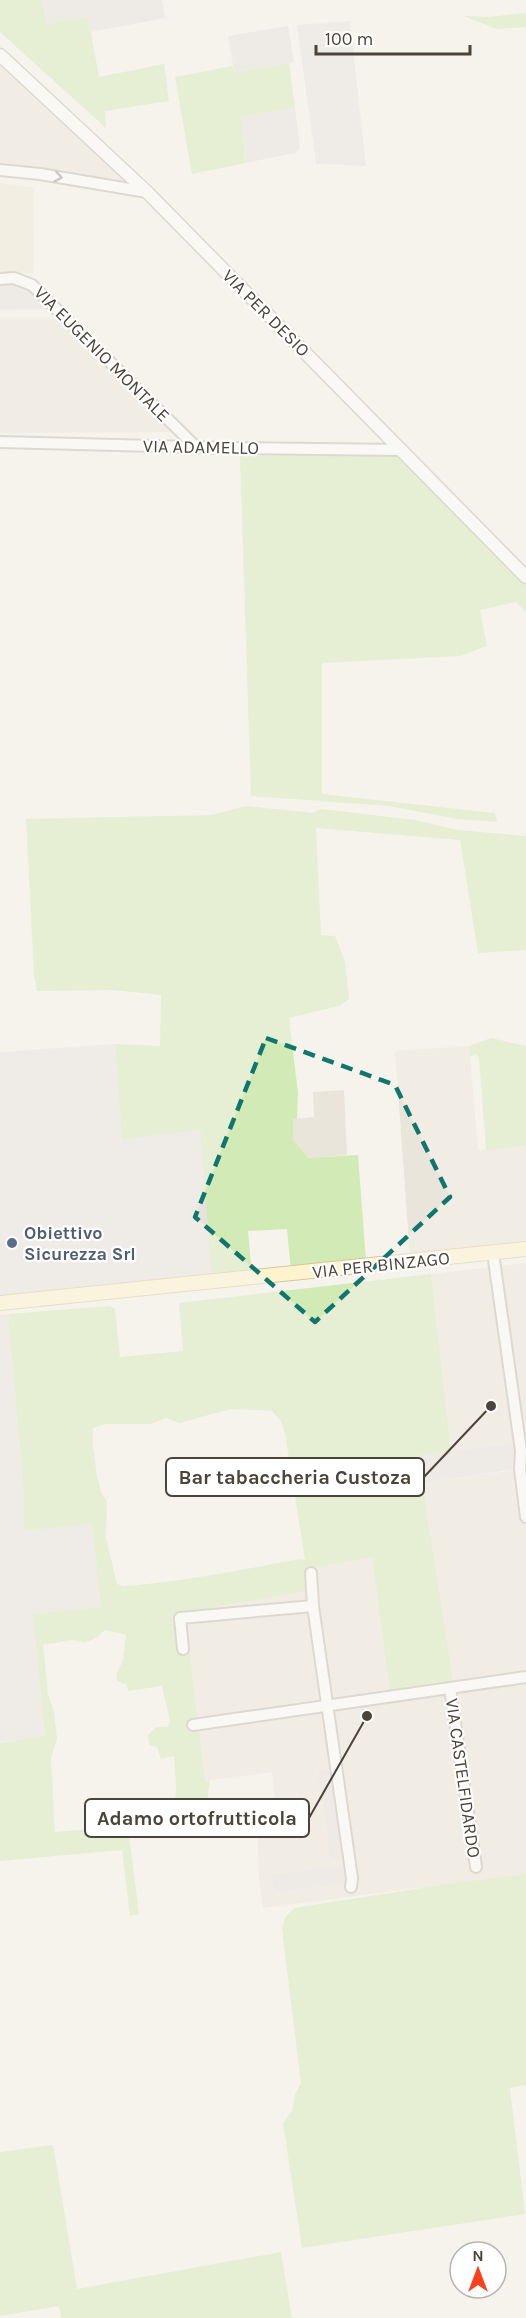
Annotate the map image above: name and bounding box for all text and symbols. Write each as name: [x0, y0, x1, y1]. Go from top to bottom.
scale bar: [316, 18, 470, 56]
text: 100 m: [325, 28, 373, 50]
one-way arrow: [53, 170, 63, 183]
street label: VIA PER DESIO: [218, 265, 314, 361]
street label: VIA EUGENIO MONTALE: [30, 282, 174, 426]
street label: VIA ADAMELLO: [143, 435, 259, 459]
place label: Obiettivo Sicurezza Srl: [24, 1222, 136, 1265]
marker: Obiettivo Sicurezza Srl: [5, 1236, 19, 1250]
street label: VIA PER BINZAGO: [311, 1247, 451, 1283]
callout: Bar tabaccheria Custoza: [166, 1458, 424, 1496]
text: Bar tabaccheria Custoza: [178, 1466, 412, 1489]
street label: VIA CASTELFIDARDO: [441, 1697, 485, 1859]
callout: Adamo ortofrutticola: [85, 1799, 309, 1837]
text: Adamo ortofrutticola: [97, 1807, 297, 1830]
north arrow: [448, 2240, 508, 2300]
text: N: [472, 2246, 484, 2265]

